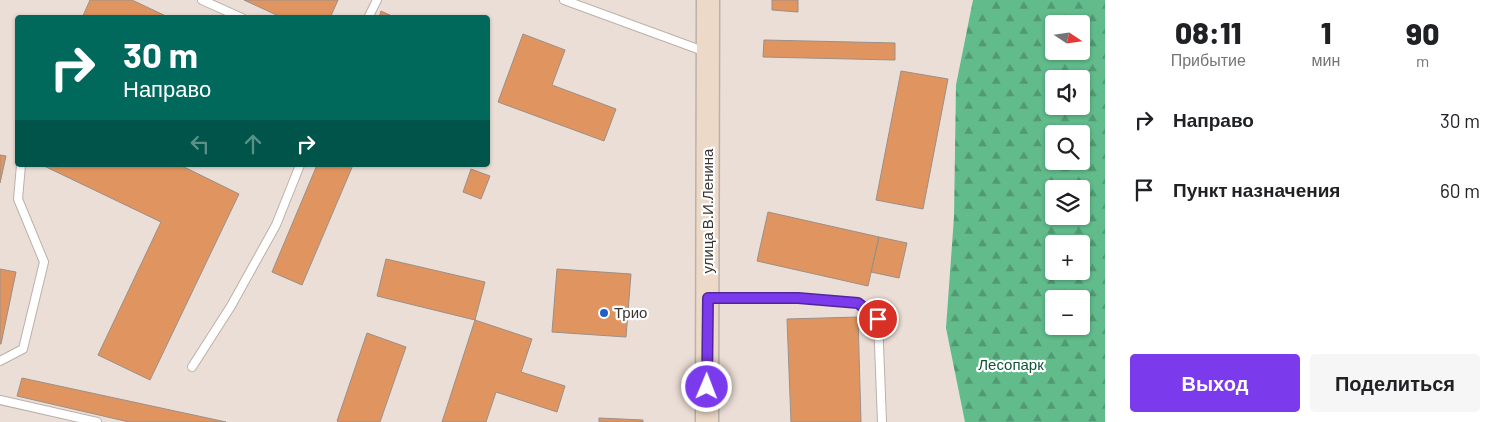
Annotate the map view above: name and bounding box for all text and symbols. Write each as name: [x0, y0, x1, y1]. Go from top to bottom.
text: 08:11: [1175, 14, 1241, 50]
text: 1: [1321, 14, 1331, 50]
north arrow: [1045, 15, 1090, 60]
map controls: [1045, 15, 1090, 335]
text: 90: [1406, 15, 1439, 51]
text: 30 m: [123, 33, 198, 75]
icon: right: [40, 35, 105, 100]
text: Прибытие: [1171, 50, 1246, 69]
text: мин: [1312, 50, 1340, 69]
text: m: [1416, 51, 1429, 70]
button: sound: [1045, 70, 1090, 115]
text: Направо: [123, 75, 211, 101]
icon: right: [1130, 106, 1158, 134]
text: Направо: [1173, 108, 1254, 131]
text: 30 m: [1440, 109, 1480, 132]
button: search: [1045, 125, 1090, 170]
icon: left: [186, 130, 214, 158]
icon: ahead: [239, 130, 267, 158]
icon: right: [292, 130, 320, 158]
street label: улица В.И.Ленина: [698, 148, 716, 273]
icon: arrive: [1130, 176, 1158, 204]
text: Пункт назначения: [1173, 178, 1340, 201]
text: 60 m: [1440, 179, 1480, 202]
button: layers: [1045, 180, 1090, 225]
button: +: [1045, 235, 1090, 280]
button: −: [1045, 290, 1090, 335]
pin: [857, 298, 899, 340]
place label: Трио: [614, 303, 647, 321]
icon: arrive: [864, 305, 892, 333]
marker: Трио: [598, 307, 610, 319]
button: Выход: [1130, 354, 1300, 412]
button: Поделиться: [1310, 354, 1480, 412]
park label: Лесопарк: [978, 355, 1044, 373]
position arrow: [680, 360, 732, 412]

